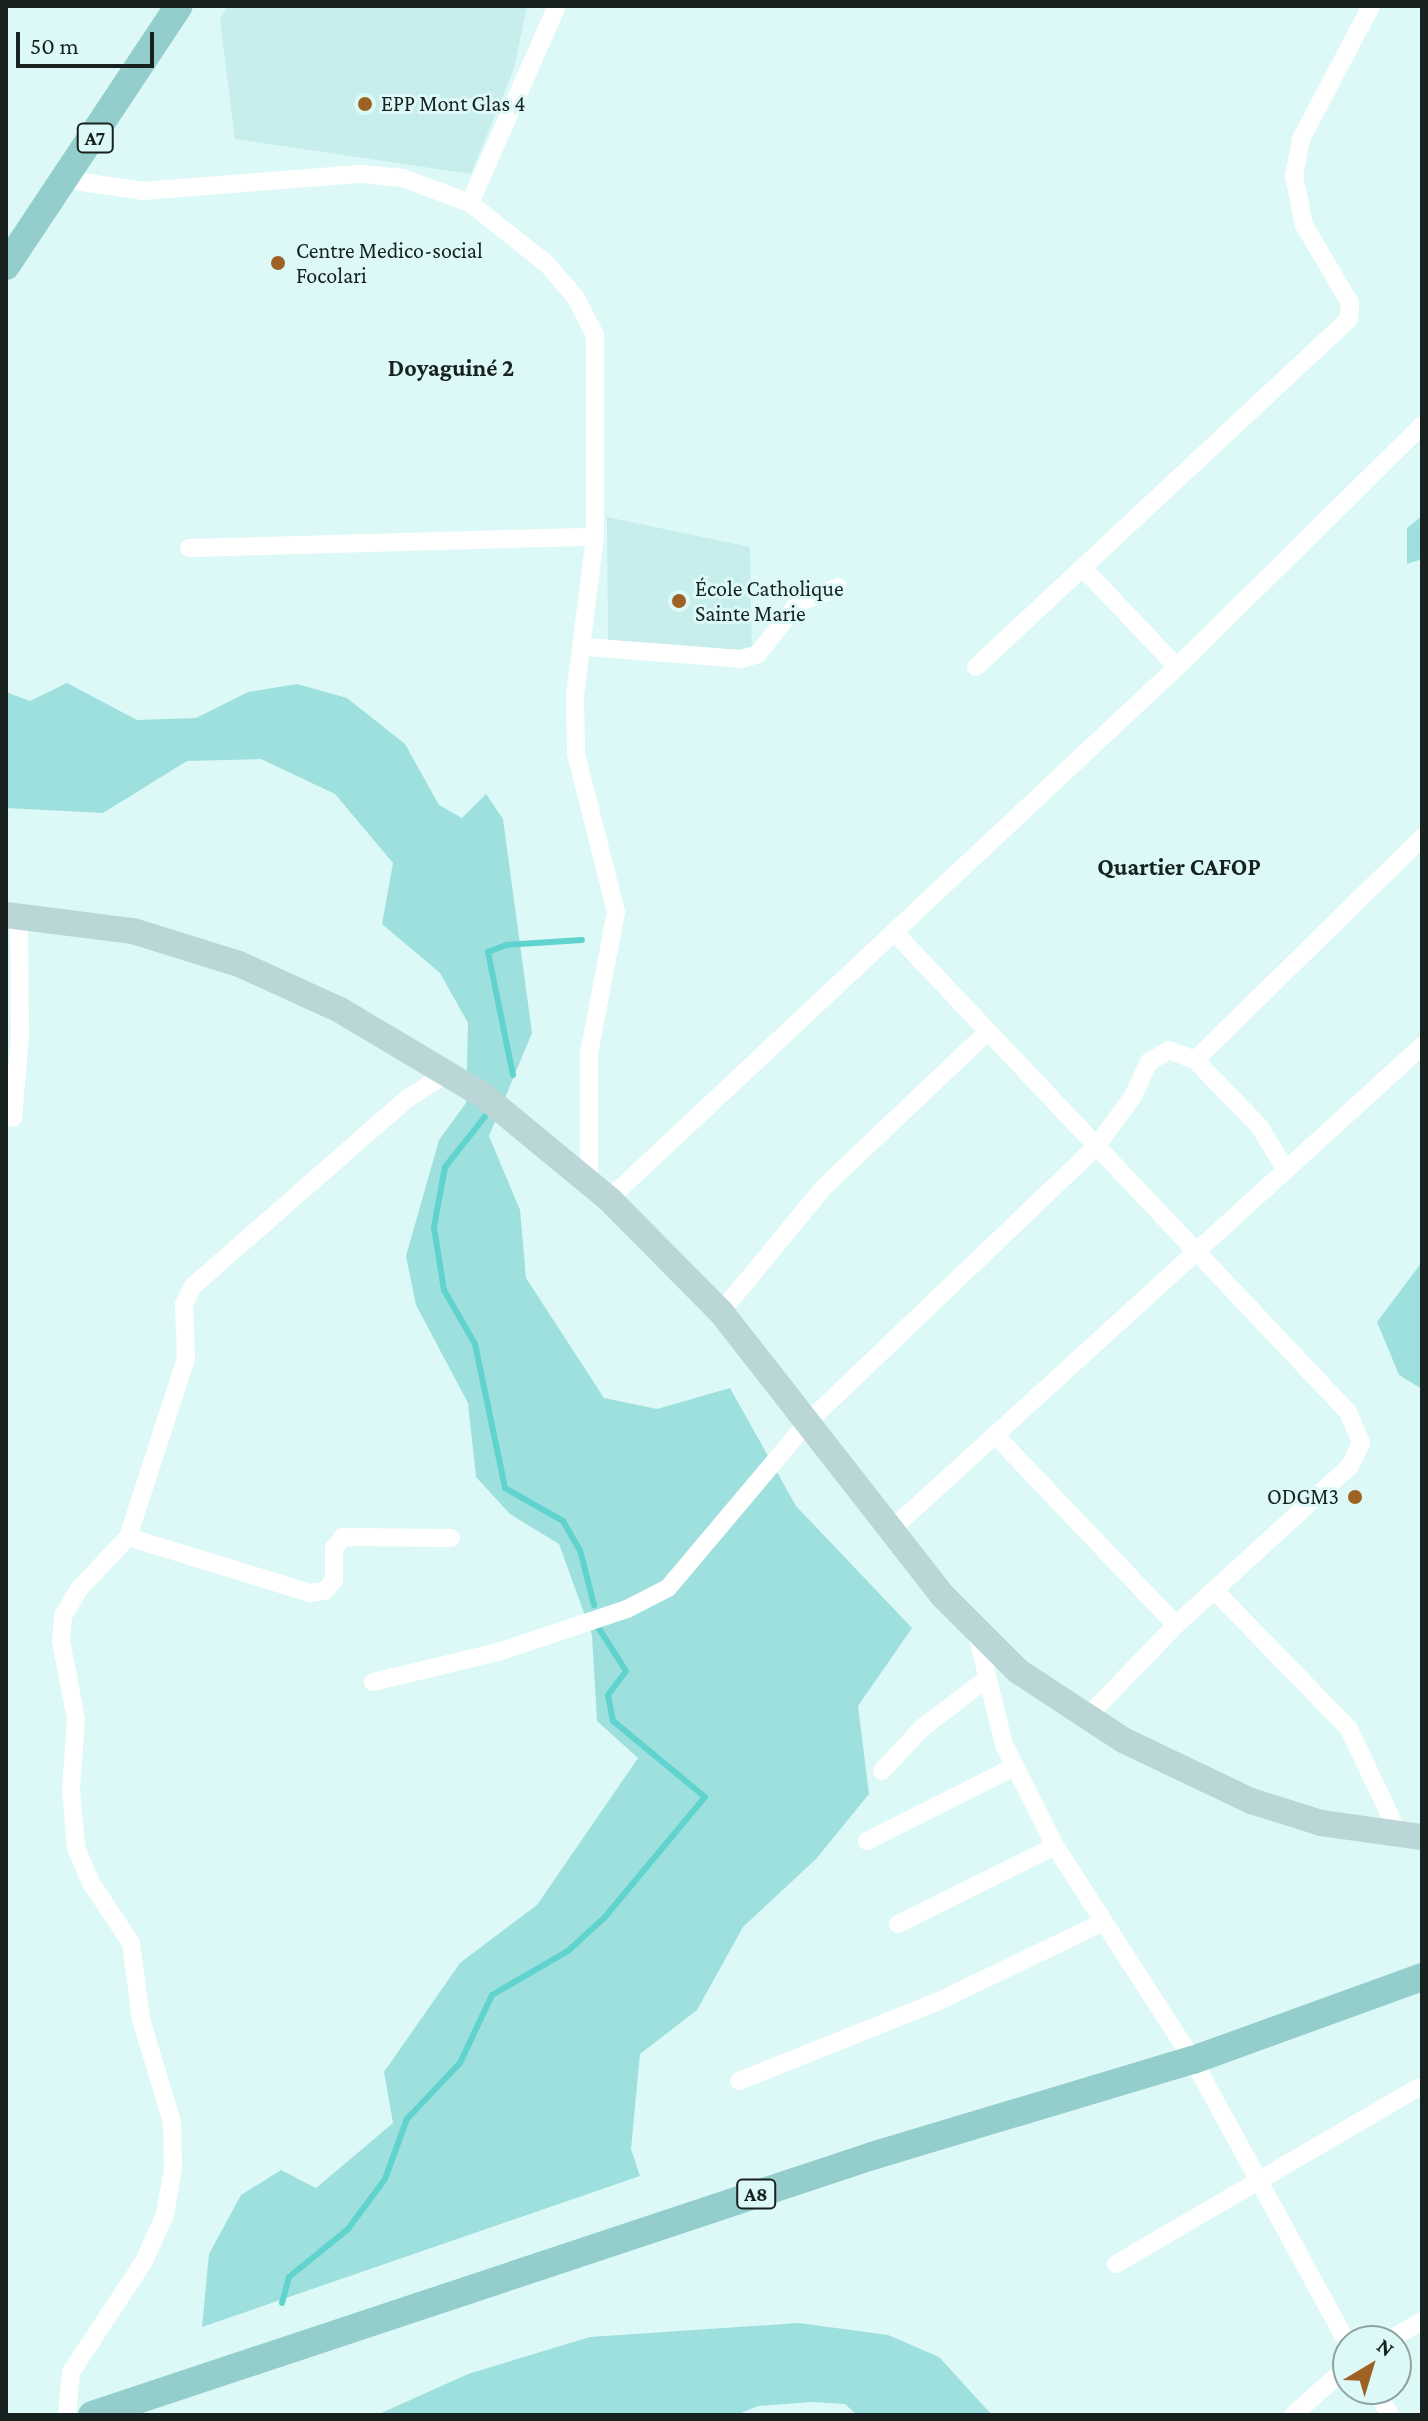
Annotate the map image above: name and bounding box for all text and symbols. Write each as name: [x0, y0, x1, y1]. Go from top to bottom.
scale bar: [20, 16, 158, 66]
text: 50 m: [30, 32, 79, 59]
place label: EPP Mont Glas 4: [381, 91, 525, 117]
marker: EPP Mont Glas 4: [356, 95, 374, 113]
road number: A7: [75, 122, 115, 154]
place label: Centre Medico-social Focolari: [296, 237, 483, 288]
marker: Centre Medico-social Focolari: [267, 252, 289, 274]
district label: Doyaguiné 2: [388, 354, 514, 382]
place label: École Catholique Sainte Marie: [695, 575, 844, 626]
marker: École Catholique Sainte Marie: [670, 592, 688, 610]
district label: Quartier CAFOP: [1097, 853, 1261, 881]
place label: ODGM3: [1267, 1484, 1339, 1510]
marker: ODGM3: [1346, 1488, 1364, 1506]
road number: A8: [736, 2178, 776, 2210]
north arrow: [1332, 2325, 1412, 2405]
text: N: [1372, 2333, 1399, 2362]

